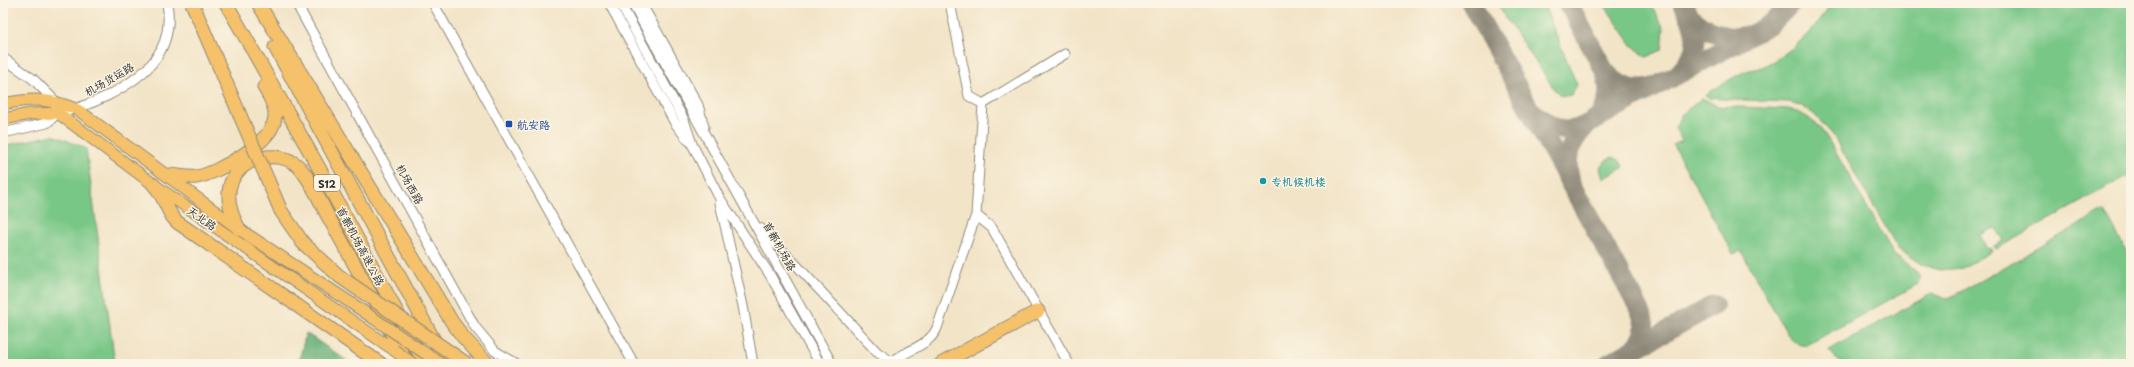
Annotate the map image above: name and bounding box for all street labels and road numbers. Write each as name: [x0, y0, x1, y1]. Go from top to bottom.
street label: 机场货运路: [81, 58, 137, 100]
street label: 机场西路: [392, 161, 428, 207]
road number: S12: [314, 175, 340, 191]
street label: 天北路: [184, 202, 220, 234]
street label: 首都机场高速公路: [333, 203, 389, 289]
street label: 首都机场路: [759, 218, 801, 274]

